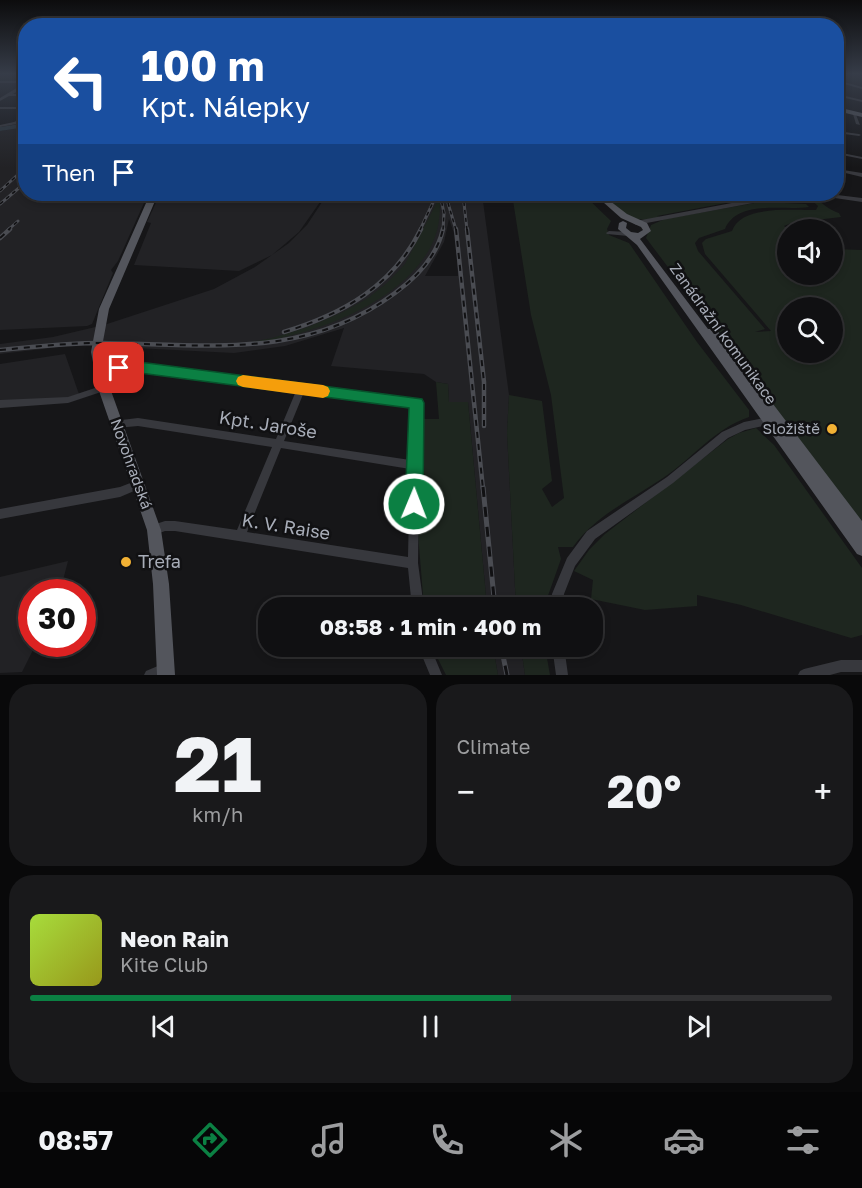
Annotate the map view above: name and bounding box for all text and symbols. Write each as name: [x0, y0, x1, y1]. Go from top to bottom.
text: 100 m: [141, 40, 264, 90]
icon: left: [42, 42, 120, 120]
text: Kpt. Nálepky: [141, 91, 310, 123]
icon: arrive: [107, 156, 140, 189]
text: Then: [42, 159, 95, 186]
map controls: [777, 219, 843, 363]
button: sound: [777, 219, 843, 285]
street label: Zanádražní komunikace: [667, 259, 781, 408]
button: search: [777, 297, 843, 363]
pin: [93, 342, 144, 393]
icon: arrive: [102, 351, 135, 384]
street label: Kpt. Jaroše: [218, 405, 319, 443]
street label: Novohradská: [107, 416, 157, 511]
place label: Složiště: [762, 419, 820, 437]
marker: Složiště: [825, 422, 839, 436]
position arrow: [382, 472, 446, 536]
street label: K. V. Raise: [240, 508, 332, 544]
place label: Trefa: [138, 550, 181, 572]
marker: Trefa: [119, 555, 133, 569]
speed limit sign: 30: [18, 579, 96, 657]
text: 08:58 · 1 min · 400 m: [320, 613, 541, 640]
text: 21: [174, 716, 262, 809]
text: Climate: [457, 734, 530, 758]
text: 20°: [607, 764, 681, 818]
text: −: [457, 772, 475, 811]
text: +: [814, 772, 832, 811]
text: km/h: [192, 802, 243, 826]
text: Neon Rain: [120, 925, 229, 952]
text: Kite Club: [120, 952, 208, 976]
icon: previous: [147, 1010, 180, 1043]
icon: pause: [414, 1010, 447, 1043]
icon: next: [682, 1010, 715, 1043]
icon: directions: [189, 1119, 231, 1161]
icon: music: [308, 1119, 350, 1161]
icon: phone: [426, 1119, 468, 1161]
icon: climate: [545, 1119, 587, 1161]
icon: car: [663, 1119, 705, 1161]
icon: filters: [782, 1119, 824, 1161]
text: 08:57: [38, 1124, 113, 1156]

